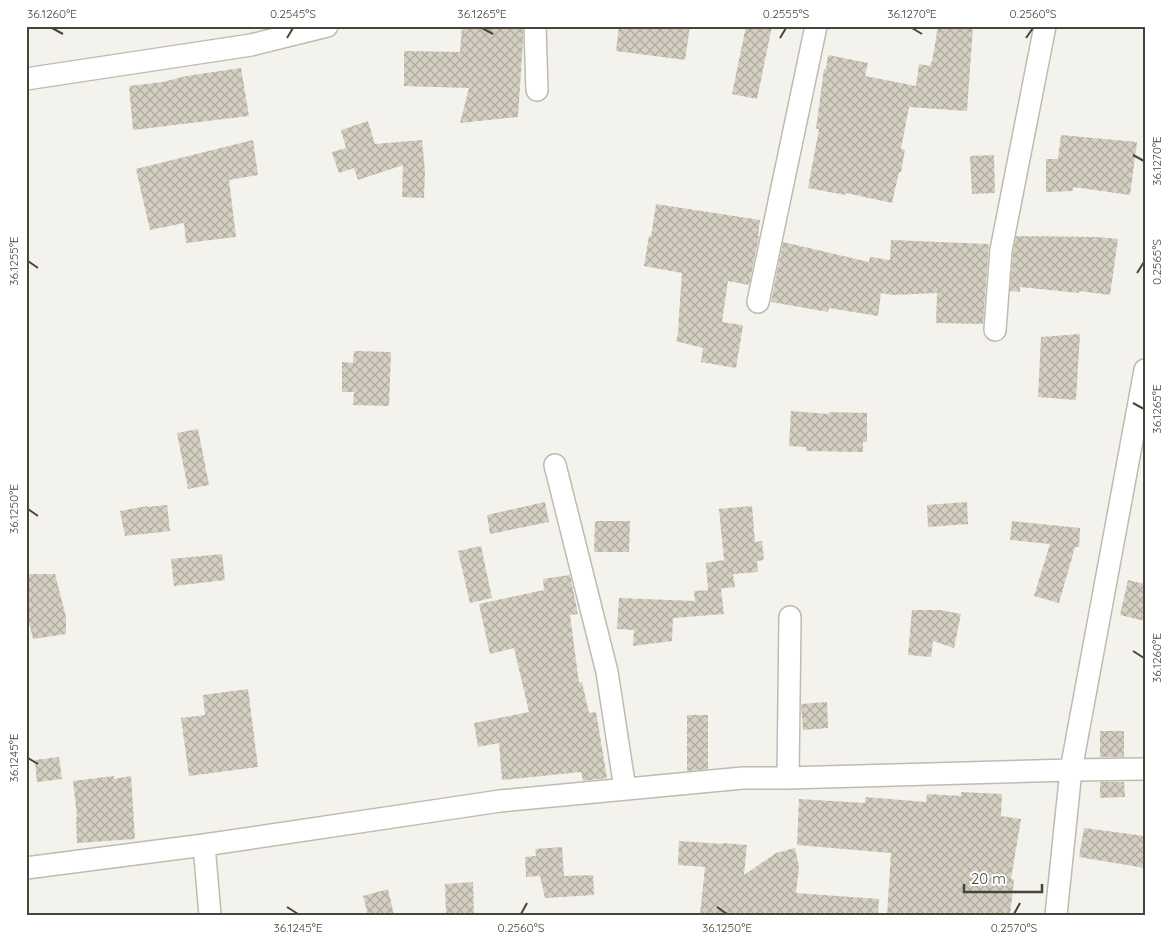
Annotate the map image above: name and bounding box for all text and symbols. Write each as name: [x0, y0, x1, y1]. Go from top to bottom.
text: 36.1260°E: [27, 6, 77, 21]
text: 0.2545°S: [270, 6, 316, 21]
text: 36.1265°E: [457, 6, 507, 21]
text: 0.2555°S: [763, 6, 809, 21]
text: 36.1270°E: [887, 6, 937, 21]
text: 0.2560°S: [1010, 6, 1057, 21]
text: 36.1270°E: [1149, 136, 1164, 186]
text: 36.1255°E: [6, 236, 21, 286]
text: 0.2565°S: [1149, 239, 1164, 285]
text: 36.1265°E: [1149, 384, 1164, 434]
text: 36.1250°E: [6, 484, 21, 534]
text: 36.1260°E: [1149, 633, 1164, 683]
text: 36.1245°E: [6, 733, 21, 783]
scale bar: [964, 861, 1041, 893]
text: 20 m: [971, 869, 1006, 888]
text: 36.1245°E: [273, 920, 323, 935]
text: 0.2560°S: [498, 920, 545, 935]
text: 36.1250°E: [702, 920, 752, 935]
text: 0.2570°S: [991, 920, 1038, 935]

